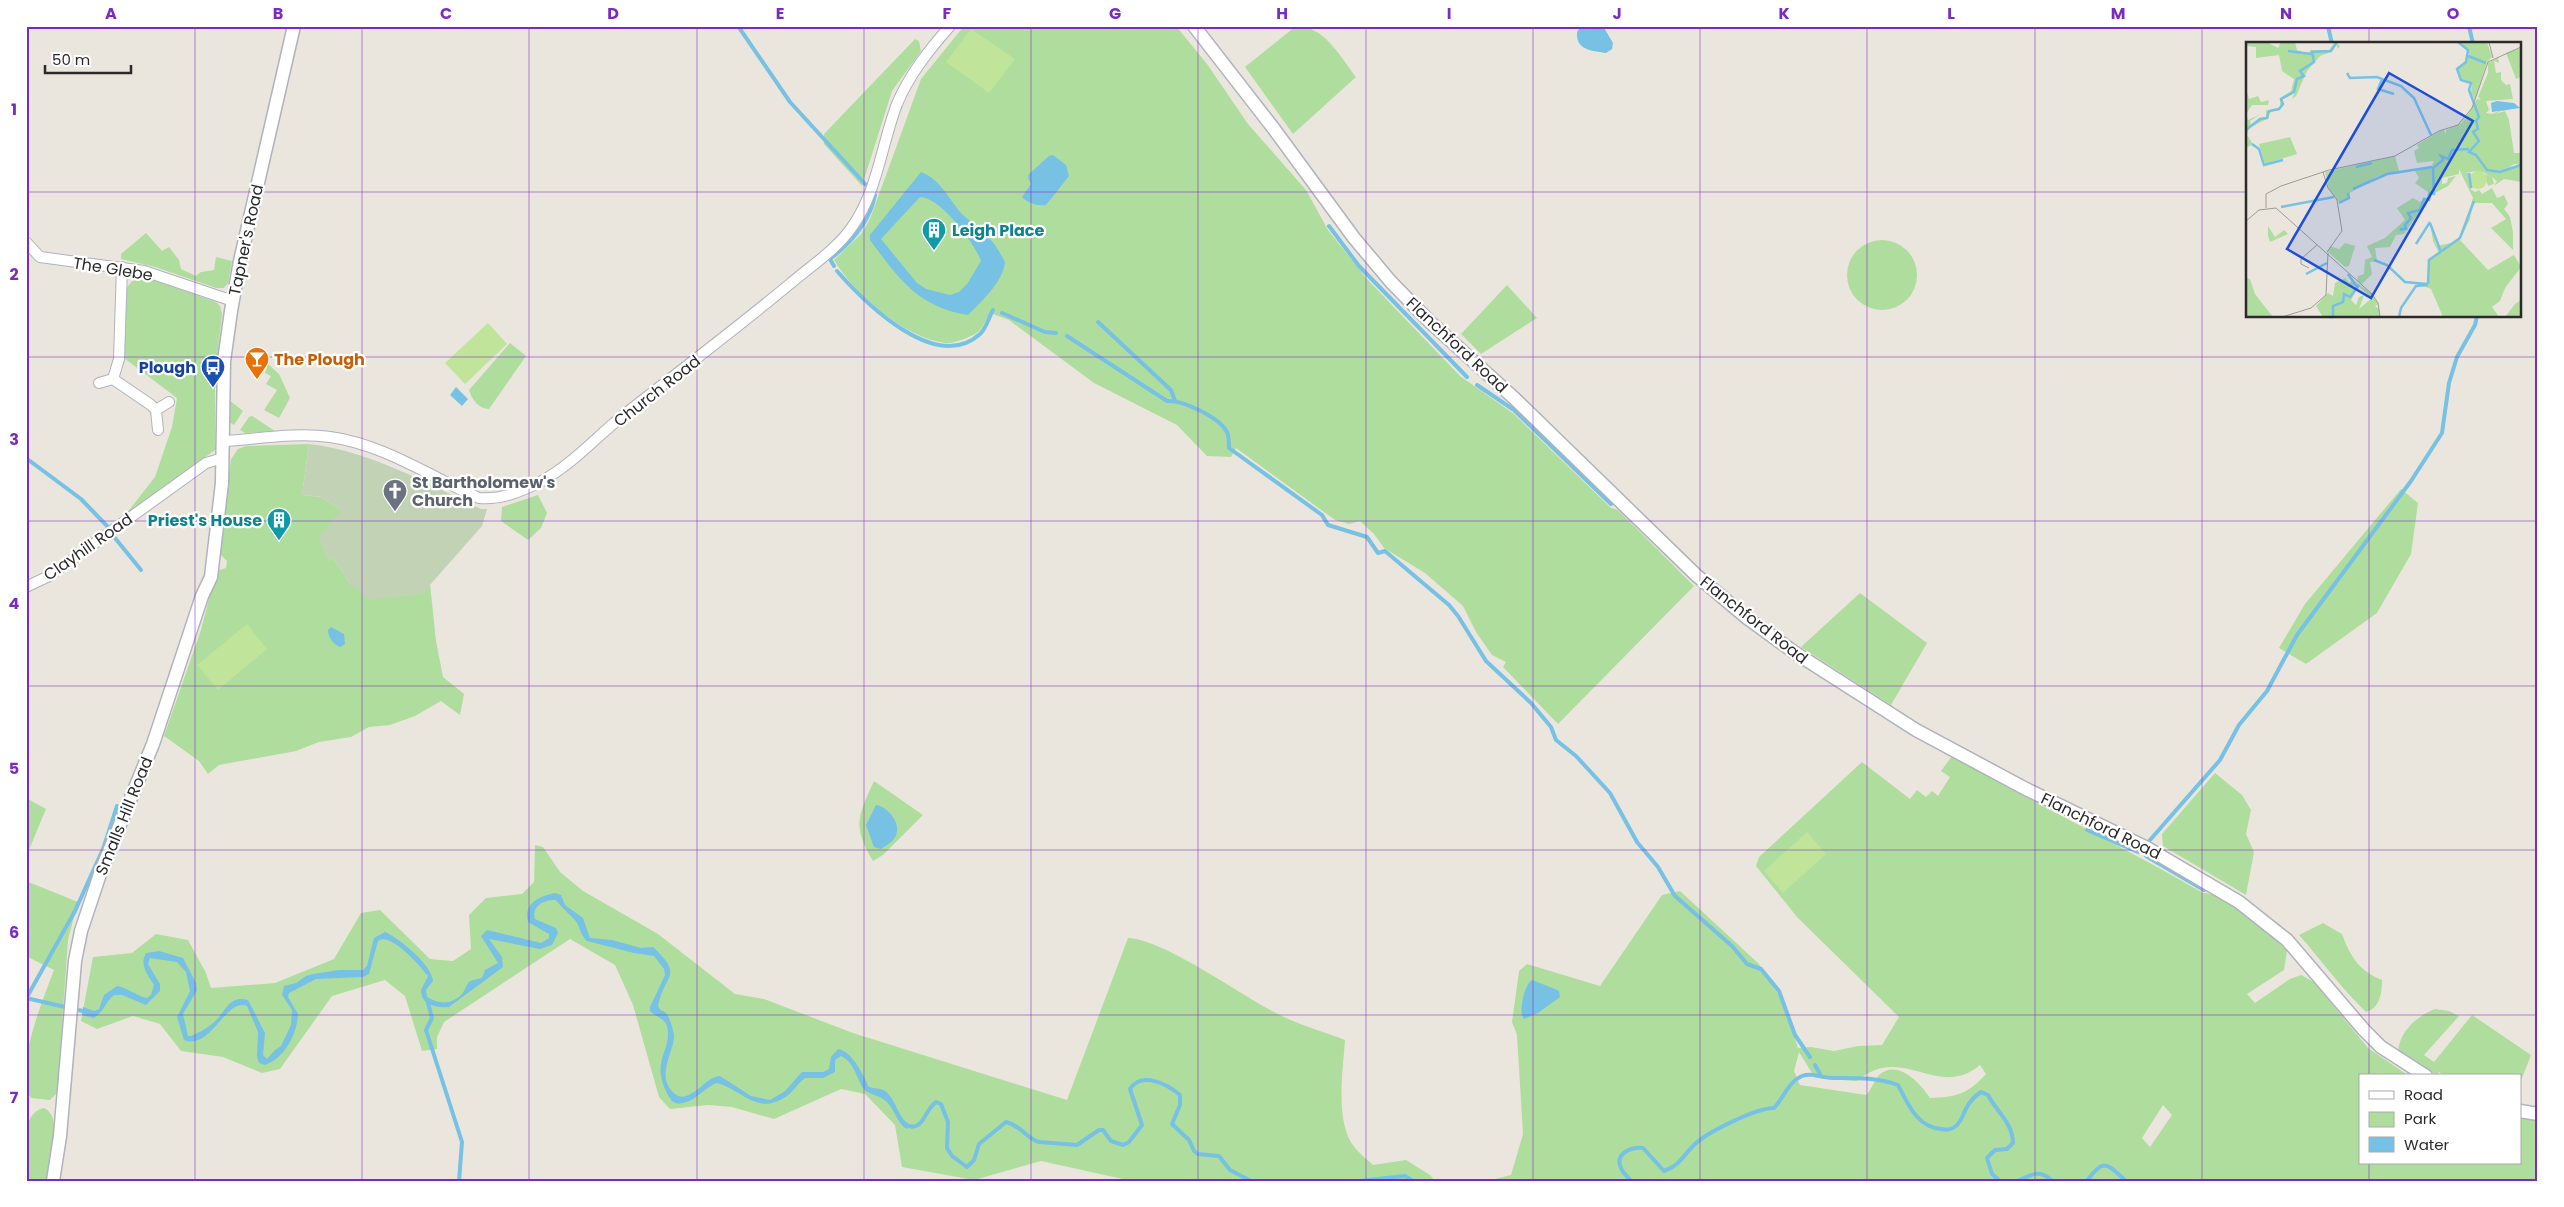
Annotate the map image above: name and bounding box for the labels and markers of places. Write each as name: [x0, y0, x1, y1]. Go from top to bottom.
building icon: Leigh Place: [921, 217, 947, 251]
place label: Leigh Place: [952, 219, 1044, 242]
bar icon: The Plough: [244, 346, 270, 380]
place label: The Plough: [274, 348, 365, 371]
bus stop icon: Plough: [200, 354, 226, 388]
place label: Plough: [139, 356, 196, 379]
place label: St Bartholomew's Church: [412, 471, 556, 512]
church icon: St Bartholomew's Church: [382, 478, 408, 512]
building icon: Priest's House: [266, 507, 292, 541]
place label: Priest's House: [148, 509, 262, 532]

